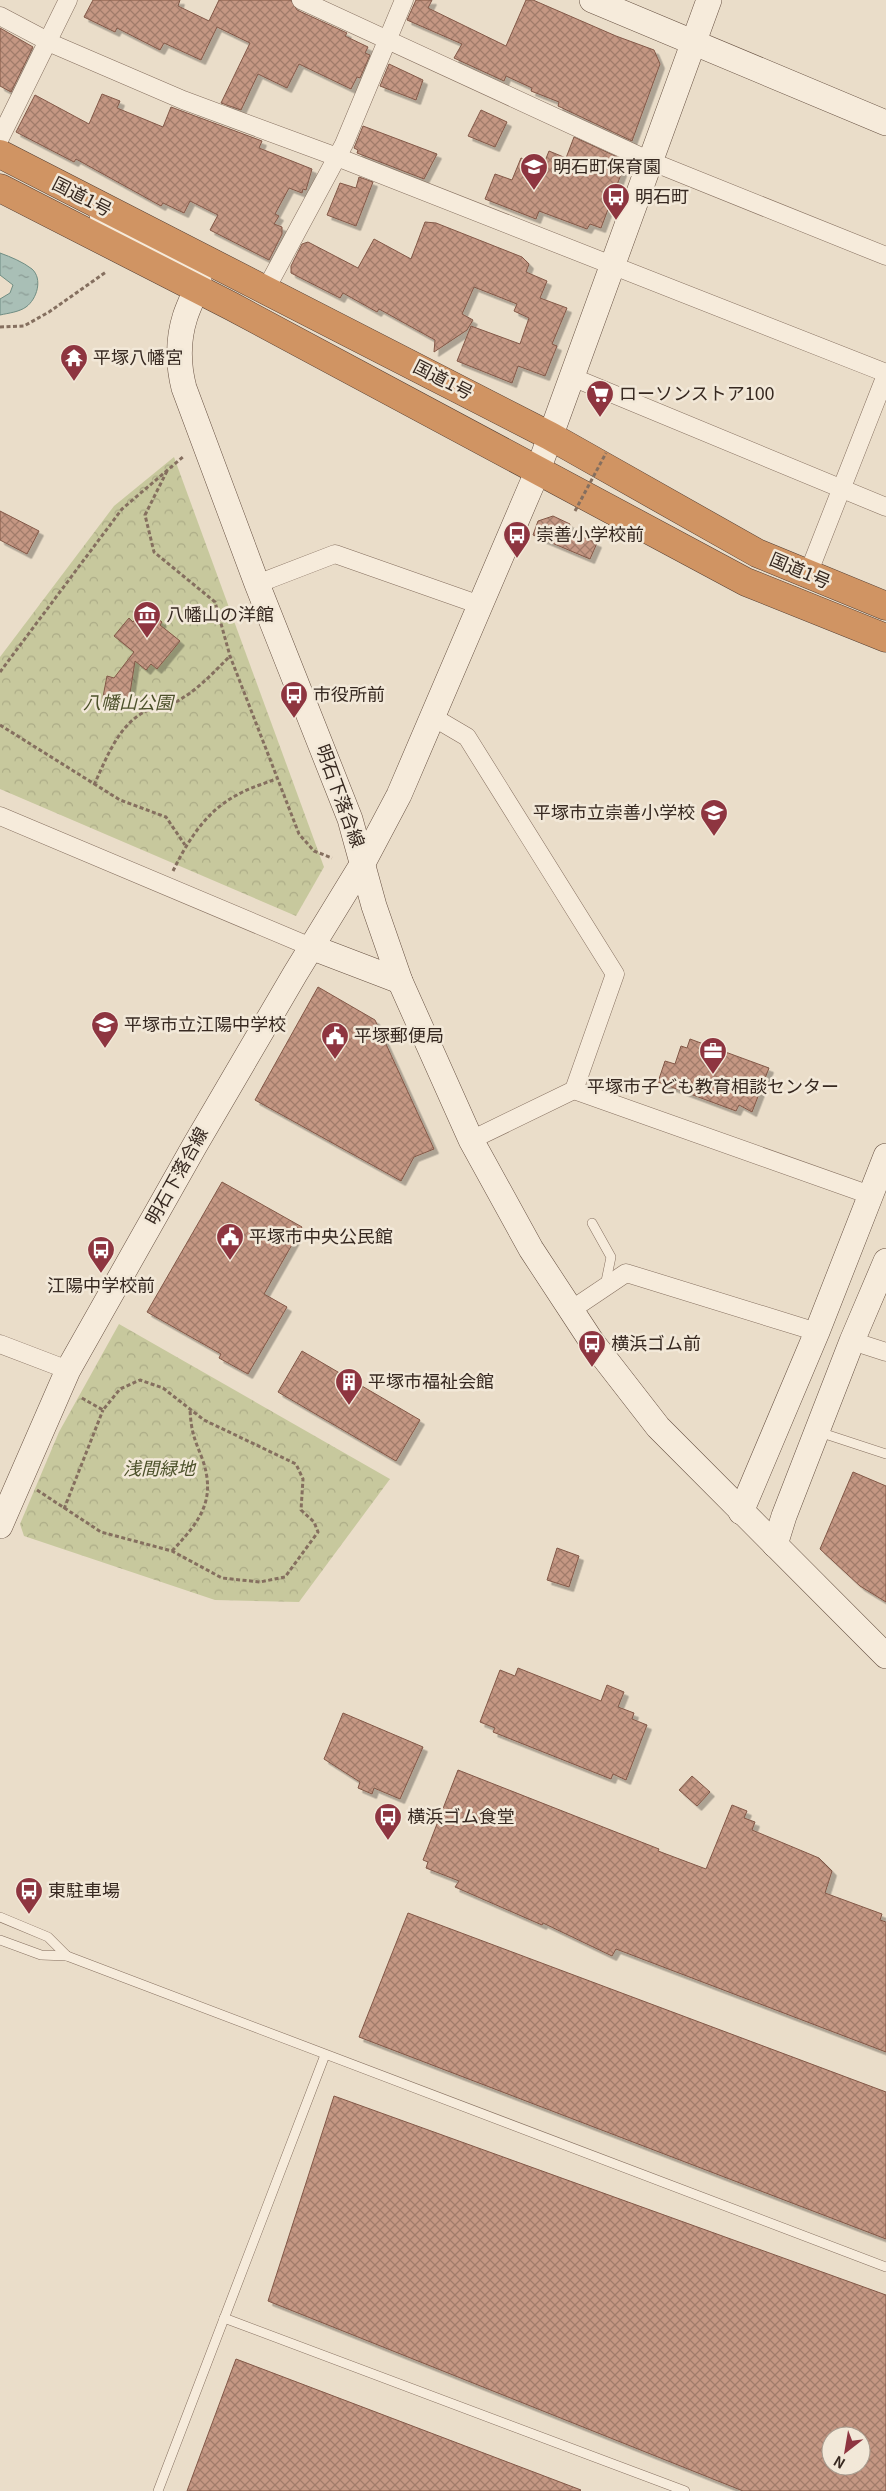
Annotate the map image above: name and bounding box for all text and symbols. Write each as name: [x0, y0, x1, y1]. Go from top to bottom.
school or university icon: 明石町保育園: [519, 152, 549, 191]
place label: 明石町保育園: [553, 152, 661, 178]
street label: 国道1号: [48, 169, 117, 221]
bus stop icon: 明石町: [601, 182, 631, 221]
place label: 明石町: [635, 182, 689, 208]
temple icon: 平塚八幡宮: [59, 343, 89, 382]
place label: 平塚八幡宮: [93, 343, 183, 369]
street label: 国道1号: [409, 352, 478, 404]
supermarket icon: ローソンストア100: [585, 379, 615, 418]
place label: ローソンストア100: [619, 379, 775, 405]
bus stop icon: 崇善小学校前: [502, 520, 532, 559]
place label: 崇善小学校前: [536, 520, 644, 546]
street label: 国道1号: [766, 545, 835, 594]
museum icon: 八幡山の洋館: [132, 600, 162, 639]
place label: 八幡山の洋館: [166, 600, 274, 626]
bus stop icon: 市役所前: [279, 680, 309, 719]
place label: 市役所前: [313, 680, 385, 706]
park label: 八幡山公園: [83, 688, 176, 714]
street label: 明石下落合線: [311, 740, 373, 851]
place label: 平塚市立崇善小学校: [533, 798, 695, 824]
school or university icon: 平塚市立崇善小学校: [699, 798, 729, 837]
school or university icon: 平塚市立江陽中学校: [90, 1010, 120, 1049]
place label: 平塚市立江陽中学校: [124, 1010, 286, 1036]
public building icon: 平塚郵便局: [320, 1021, 350, 1060]
place label: 平塚郵便局: [354, 1021, 444, 1047]
office icon: 平塚市子ども教育相談センター: [698, 1036, 728, 1075]
place label: 平塚市子ども教育相談センター: [587, 1072, 839, 1098]
street label: 明石下落合線: [138, 1121, 213, 1229]
public building icon: 平塚市中央公民館: [215, 1222, 245, 1261]
place label: 平塚市中央公民館: [249, 1222, 393, 1248]
bus stop icon: 江陽中学校前: [86, 1235, 116, 1274]
place label: 江陽中学校前: [47, 1271, 155, 1297]
bus stop icon: 横浜ゴム前: [577, 1329, 607, 1368]
place label: 横浜ゴム前: [611, 1329, 701, 1355]
building icon: 平塚市福祉会館: [334, 1367, 364, 1406]
place label: 平塚市福祉会館: [368, 1367, 494, 1393]
park label: 浅間緑地: [123, 1454, 197, 1480]
bus stop icon: 横浜ゴム食堂: [373, 1802, 403, 1841]
place label: 横浜ゴム食堂: [407, 1802, 515, 1828]
bus stop icon: 東駐車場: [14, 1876, 44, 1915]
place label: 東駐車場: [48, 1876, 120, 1902]
north arrow: [821, 2426, 871, 2476]
text: N: [829, 2452, 848, 2474]

